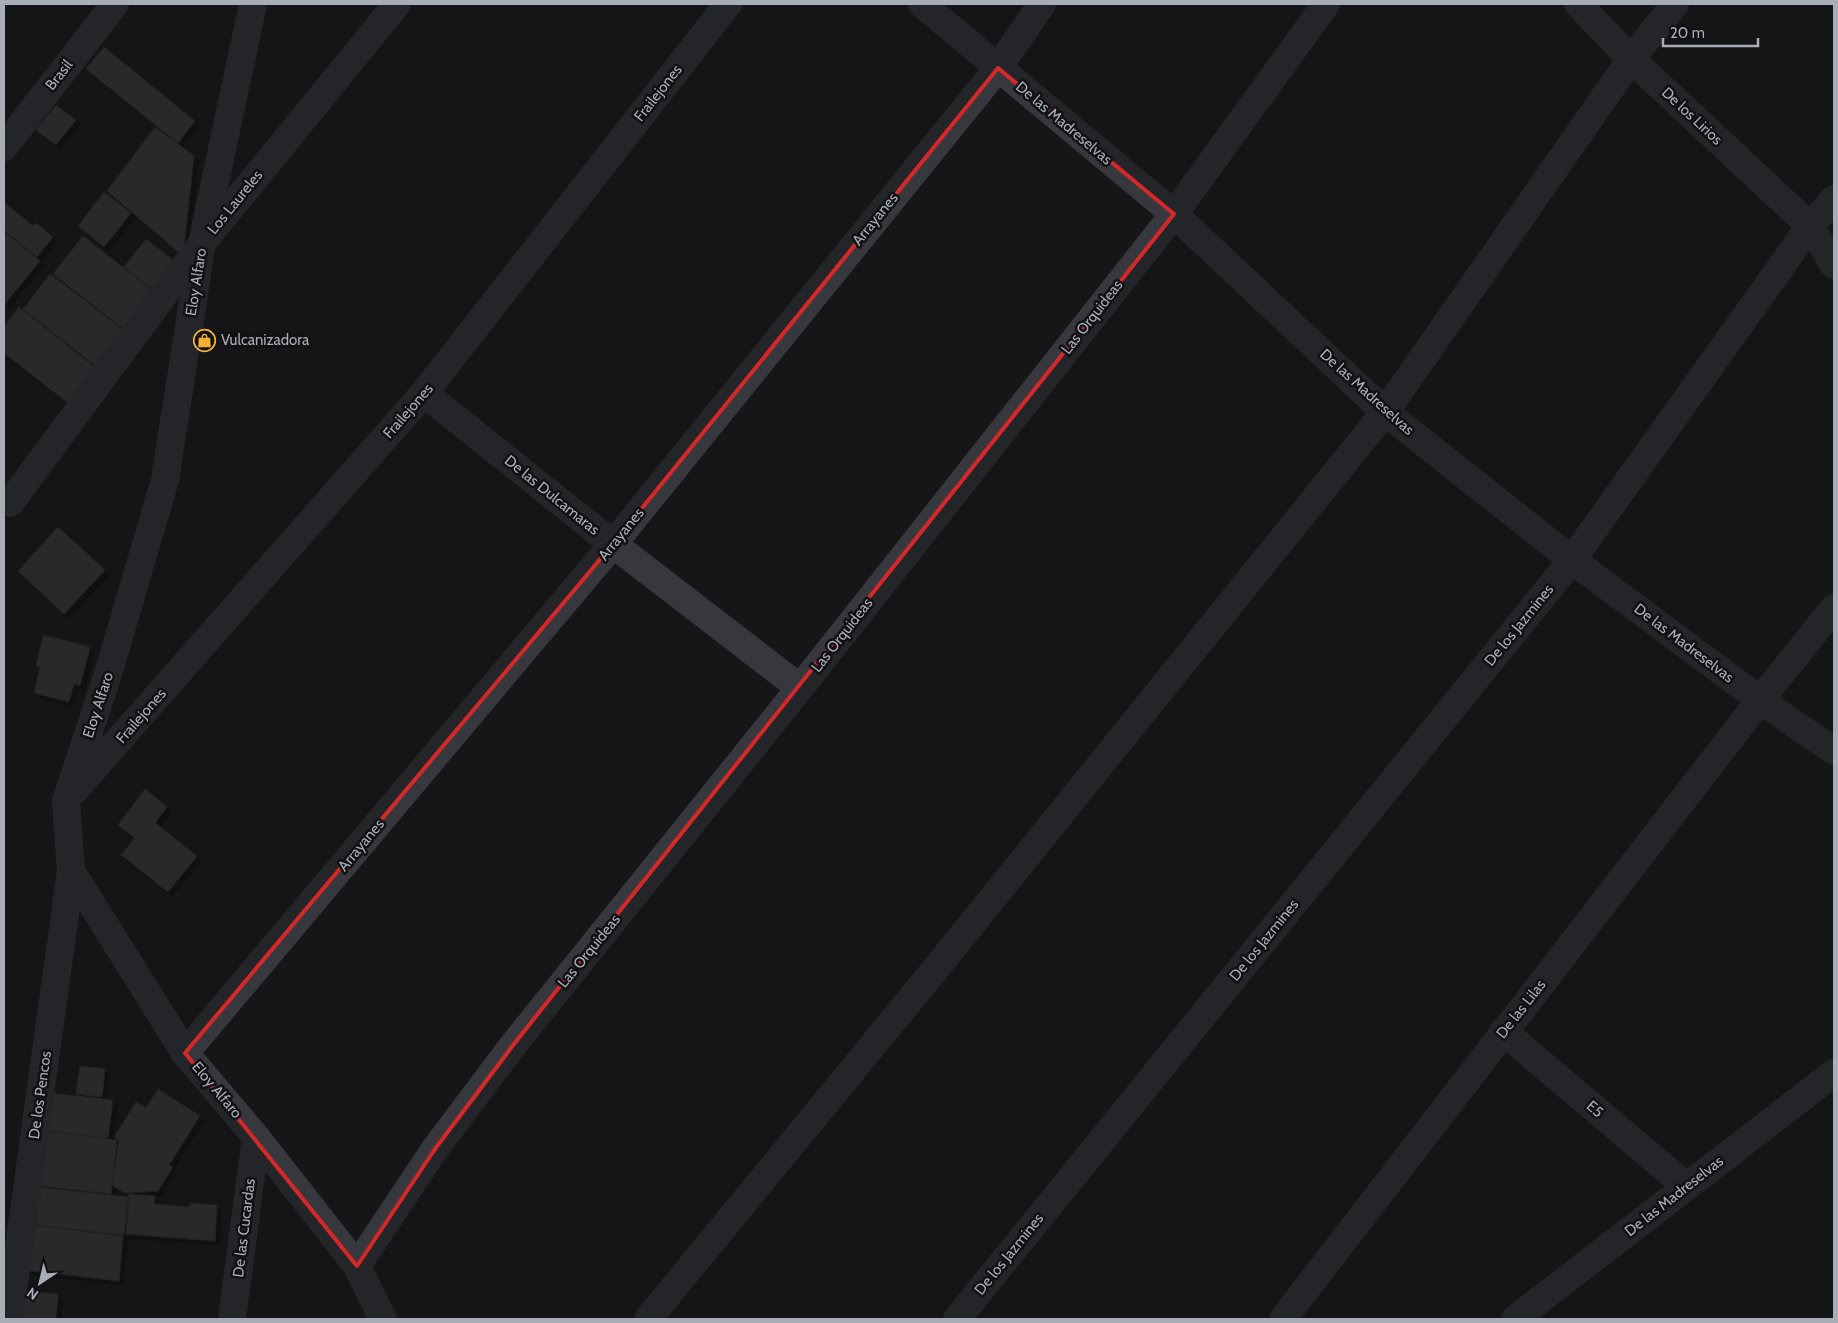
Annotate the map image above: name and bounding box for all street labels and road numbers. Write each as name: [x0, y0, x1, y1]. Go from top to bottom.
street label: Brasil: [42, 56, 77, 94]
street label: Frailejones: [630, 61, 686, 125]
street label: De las Madreselvas: [1012, 78, 1116, 168]
street label: De los Lirios: [1658, 83, 1726, 149]
street label: Los Laureles: [204, 166, 266, 238]
street label: Arrayanes: [848, 189, 902, 249]
street label: Eloy Alfaro: [182, 247, 210, 317]
street label: Las Orquideas: [1057, 276, 1127, 358]
street label: De las Madreselvas: [1316, 345, 1418, 439]
street label: Frailejones: [379, 380, 437, 442]
street label: De las Dulcamaras: [501, 451, 603, 539]
street label: Arrayanes: [594, 504, 648, 564]
street label: De los Jazmines: [1481, 581, 1557, 669]
street label: Las Orquideas: [807, 594, 877, 676]
street label: De las Madreselvas: [1631, 600, 1737, 686]
street label: Eloy Alfaro: [79, 670, 117, 740]
street label: Frailejones: [112, 685, 170, 747]
street label: Arrayanes: [334, 815, 388, 875]
street label: De los Jazmines: [1226, 896, 1302, 984]
street label: Las Orquideas: [554, 911, 624, 991]
street label: De las Lilas: [1492, 976, 1550, 1042]
street label: De los Pencos: [25, 1050, 55, 1140]
street label: Eloy Alfaro: [188, 1058, 246, 1122]
street label: E5: [1583, 1097, 1607, 1121]
street label: De las Madreselvas: [1621, 1152, 1727, 1240]
street label: De las Cucardas: [229, 1178, 259, 1278]
street label: De los Jazmines: [971, 1210, 1047, 1298]

